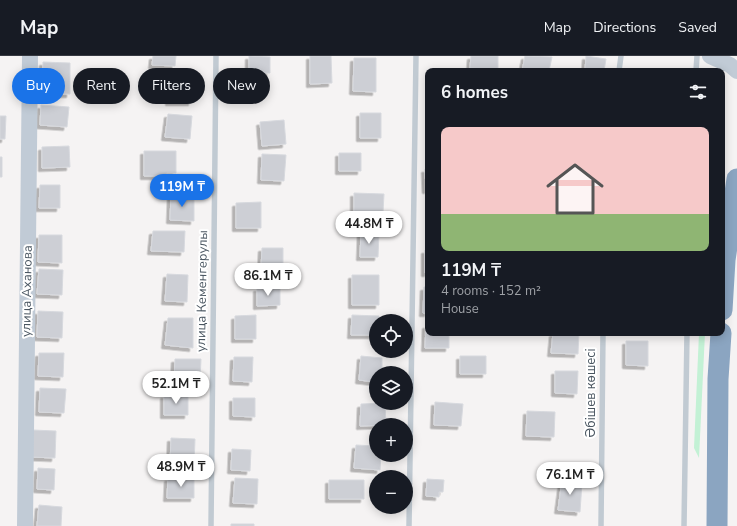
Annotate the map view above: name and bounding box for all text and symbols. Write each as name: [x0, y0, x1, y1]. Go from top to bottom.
text: Map: [20, 15, 58, 41]
text: Map: [544, 18, 571, 37]
text: Directions: [593, 18, 656, 37]
text: Saved: [678, 18, 717, 37]
chip: Buy: [12, 68, 65, 104]
chip: Rent: [73, 68, 130, 104]
chip: Filters: [138, 68, 205, 104]
chip: New: [213, 68, 270, 104]
text: 6 homes: [441, 81, 508, 104]
icon: filters: [687, 81, 709, 103]
icon: home: [539, 153, 611, 225]
pin: 119M ₸: [149, 174, 215, 208]
text: 119M ₸: [159, 178, 205, 196]
pin: 44.8M ₸: [332, 211, 406, 245]
text: 44.8M ₸: [344, 215, 394, 233]
street label: улица Кеменгерулы: [192, 230, 212, 352]
street label: улица Аханова: [17, 245, 37, 337]
text: 119M ₸: [441, 259, 501, 282]
pin: 86.1M ₸: [231, 263, 305, 297]
text: 86.1M ₸: [243, 267, 293, 285]
text: 4 rooms · 152 m²: [441, 282, 541, 300]
text: House: [441, 300, 479, 318]
map controls: [369, 314, 413, 514]
button: locate: [369, 314, 413, 358]
street label: Әбішев көшесі: [582, 348, 600, 438]
button: layers: [369, 366, 413, 410]
pin: 52.1M ₸: [139, 371, 213, 405]
text: 52.1M ₸: [151, 375, 201, 393]
button: +: [369, 418, 413, 462]
pin: 48.9M ₸: [144, 454, 218, 488]
text: 48.9M ₸: [156, 458, 206, 476]
pin: 76.1M ₸: [533, 462, 607, 496]
text: 76.1M ₸: [545, 466, 595, 484]
button: −: [369, 470, 413, 514]

